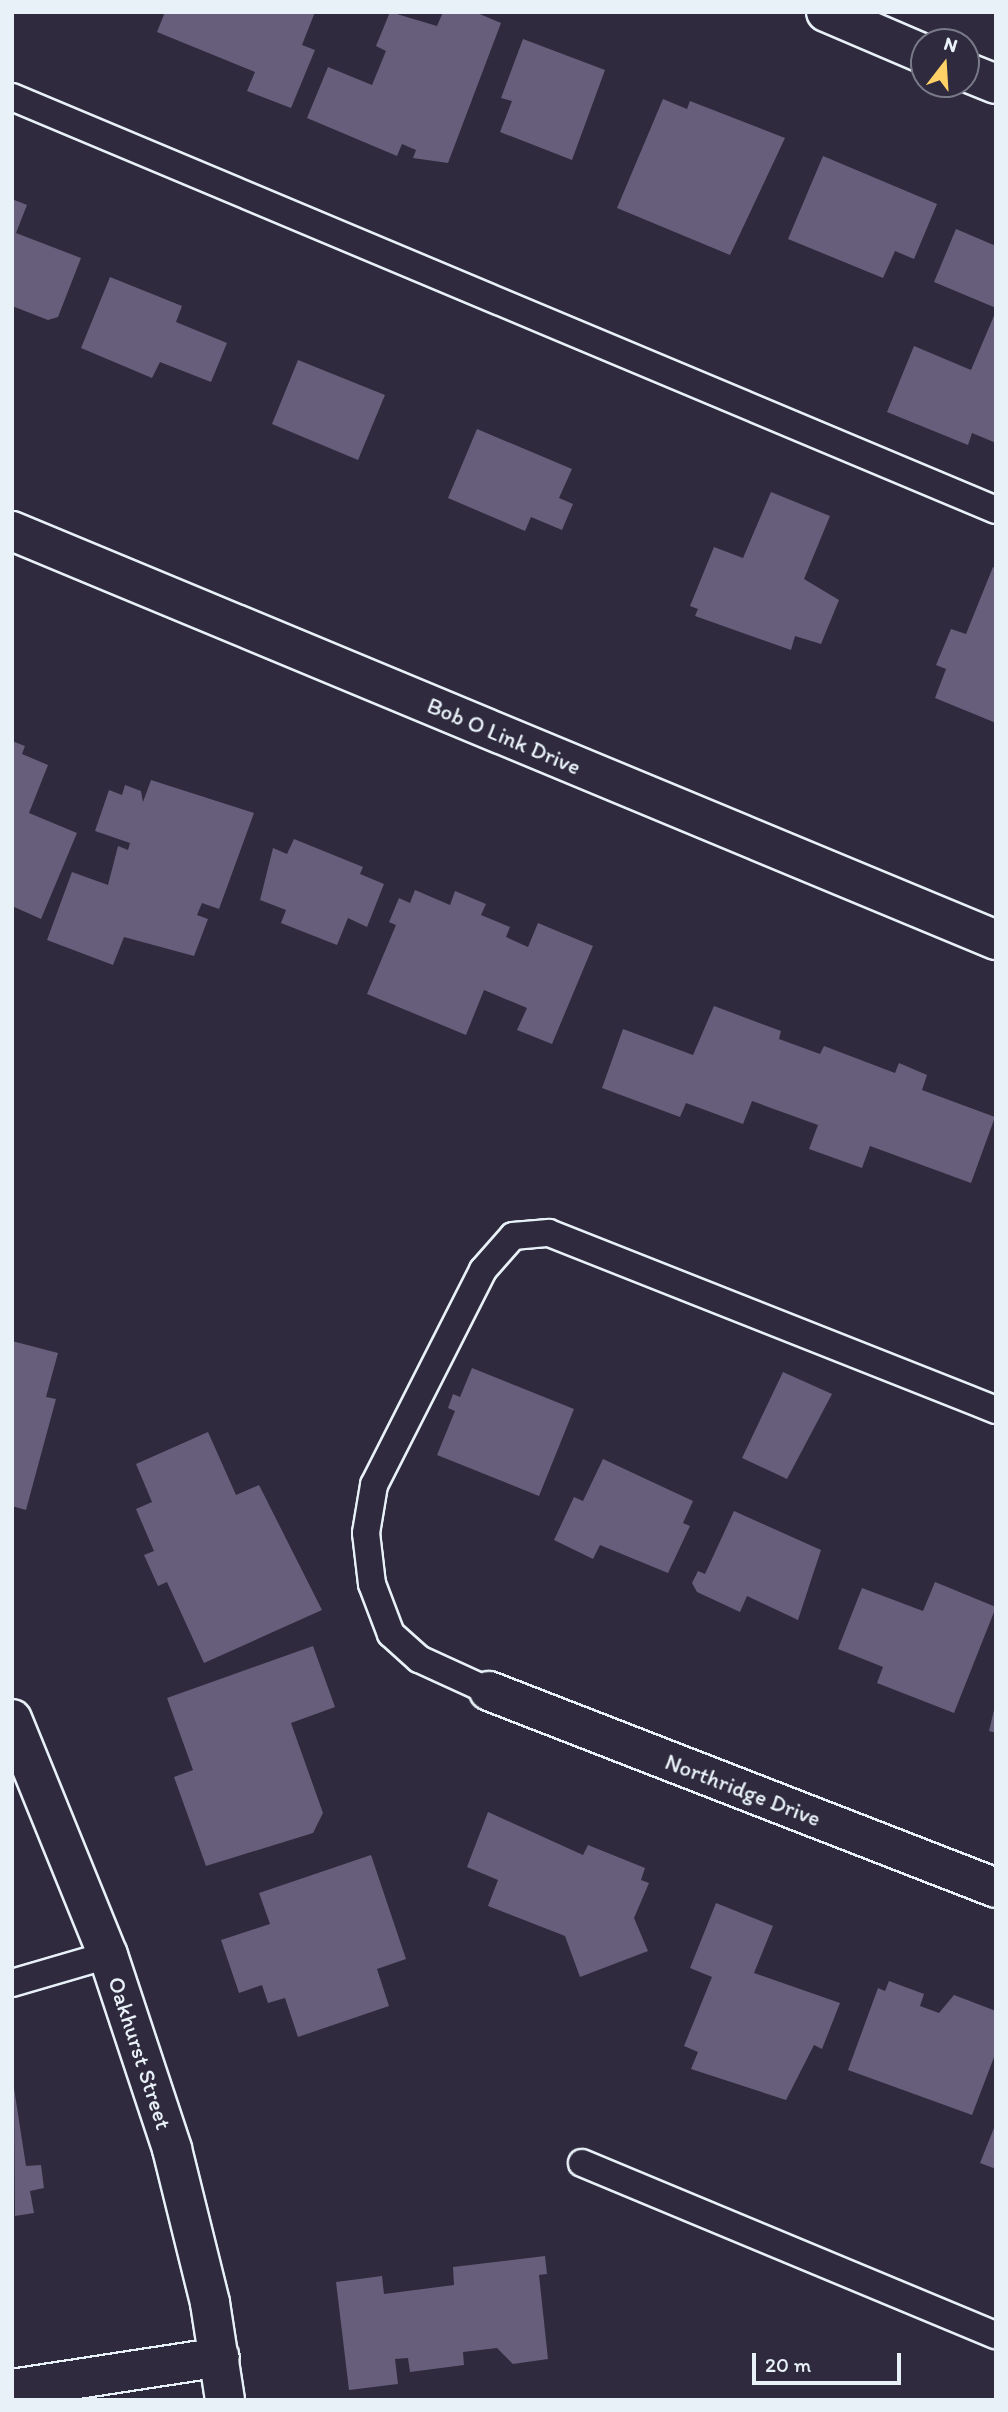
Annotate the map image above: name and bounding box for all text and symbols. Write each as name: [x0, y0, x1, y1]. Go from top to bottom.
north arrow: [910, 28, 980, 98]
text: N: [941, 31, 960, 57]
street label: Bob O Link Drive: [423, 691, 585, 781]
street label: Northridge Drive: [661, 1748, 825, 1832]
street label: Oakhurst Street: [102, 1973, 178, 2133]
scale bar: [756, 2338, 905, 2382]
text: 20 m: [765, 2352, 811, 2377]

